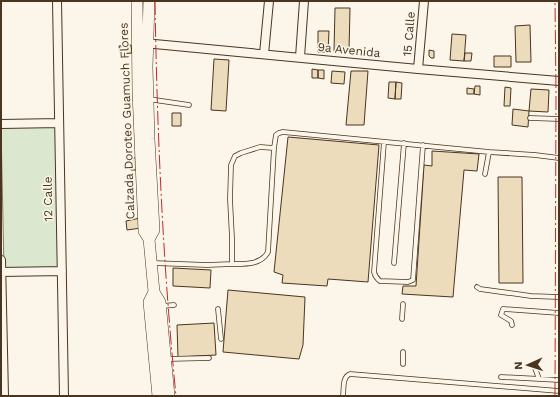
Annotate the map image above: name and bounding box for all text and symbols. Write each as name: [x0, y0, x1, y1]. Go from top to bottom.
street label: 15 Calle: [400, 11, 418, 57]
street label: Calzada Doroteo Guamuch Flores: [117, 22, 137, 220]
street label: 9a Avenida: [317, 40, 381, 60]
street label: 12 Calle: [41, 176, 55, 222]
north arrow: [508, 345, 548, 385]
text: N: [512, 361, 525, 370]

